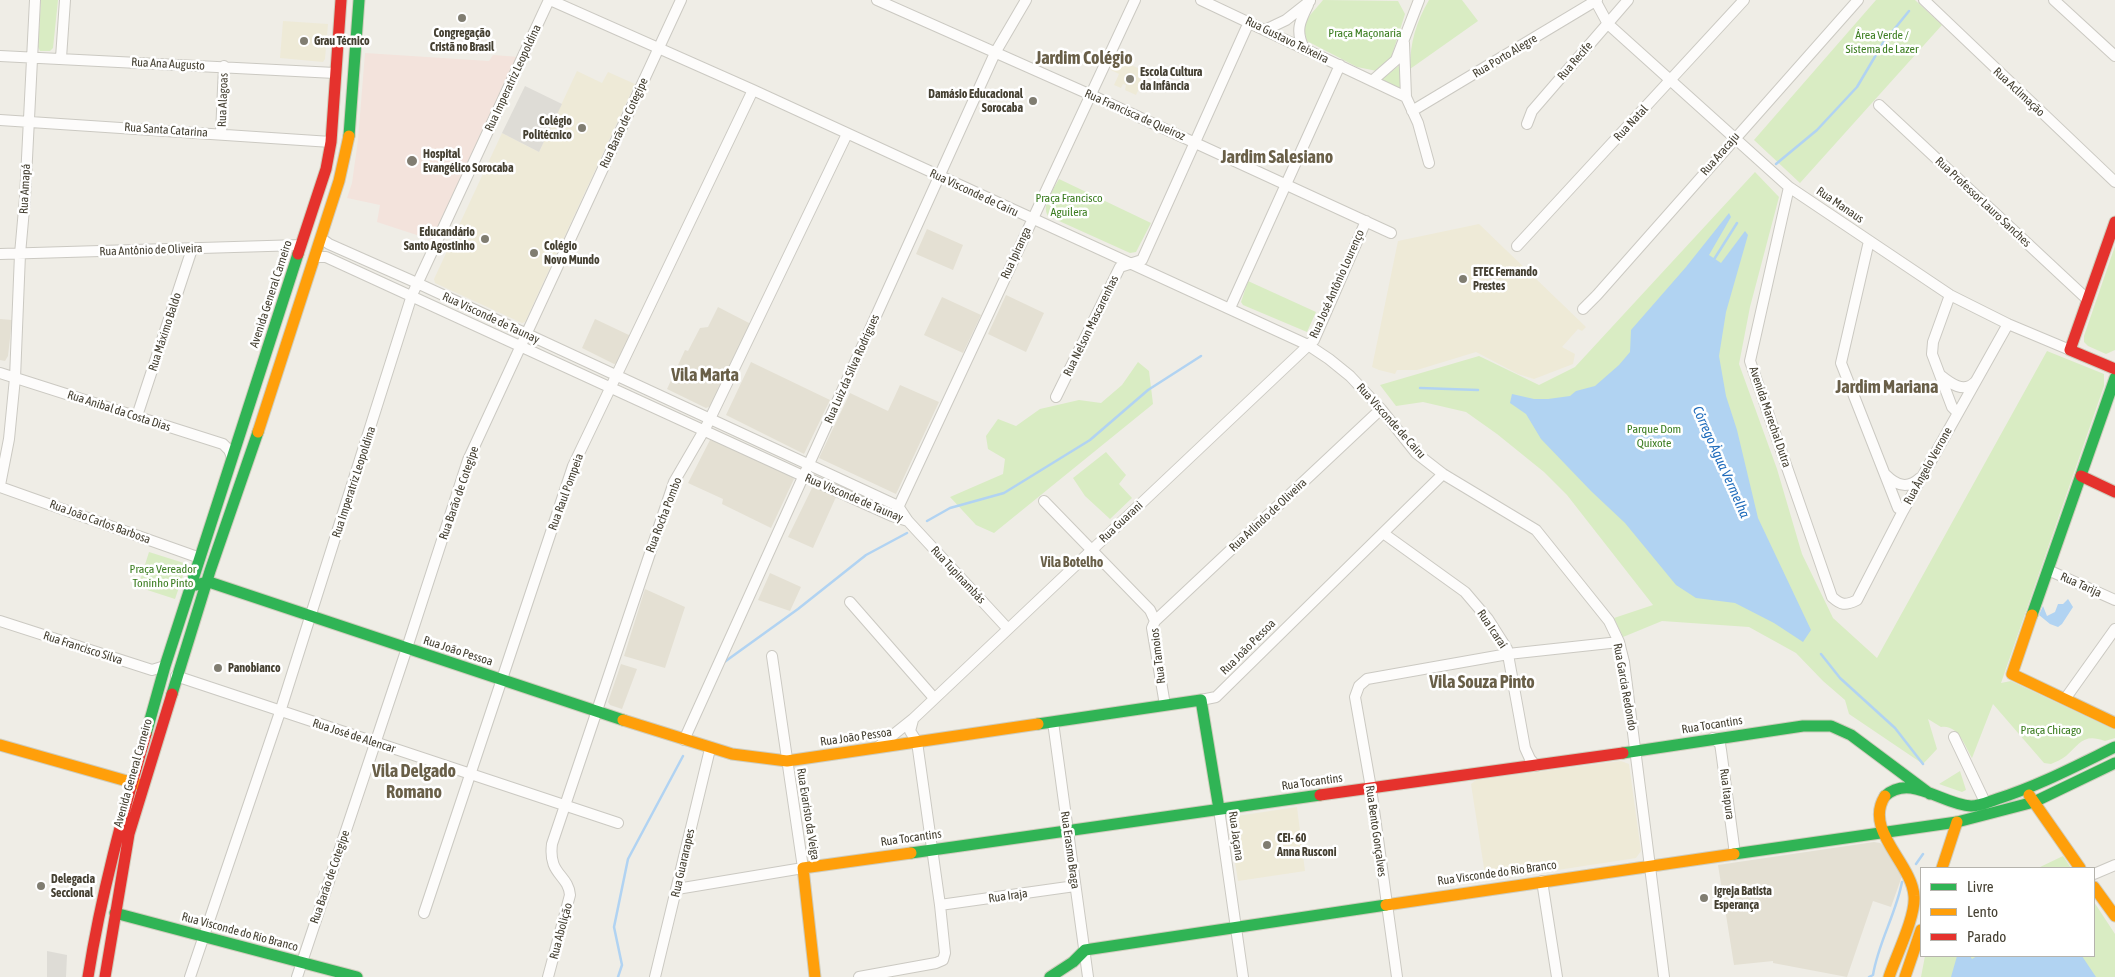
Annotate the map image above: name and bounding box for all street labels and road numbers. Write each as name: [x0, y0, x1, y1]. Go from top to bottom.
street label: Rua Gustavo Teixeira: [1243, 14, 1331, 66]
street label: Rua Imperatriz Leopoldina: [482, 22, 544, 134]
street label: Rua Porto Alegre: [1470, 31, 1540, 81]
street label: Rua Recife: [1554, 39, 1596, 83]
street label: Rua Ana Augusto: [131, 55, 205, 73]
street label: Rua Aclimação: [1990, 65, 2048, 119]
street label: Rua Alagoas: [215, 73, 231, 127]
street label: Rua Barão de Cotegipe: [597, 75, 651, 171]
street label: Rua Francisca de Queiroz: [1082, 86, 1188, 144]
street label: Rua Natal: [1611, 102, 1651, 144]
street label: Rua Santa Catarina: [124, 120, 208, 140]
street label: Rua Aracaju: [1697, 130, 1743, 178]
street label: Rua Professor Lauro Sanches: [1932, 154, 2034, 250]
street label: Rua Amapá: [16, 163, 34, 215]
street label: Rua Visconde de Cairu: [927, 166, 1021, 220]
street label: Rua Manaus: [1814, 184, 1866, 226]
street label: Rua Ipiranga: [998, 225, 1034, 281]
street label: Rua José Antônio Lourenço: [1307, 227, 1367, 341]
street label: Avenida General Carneiro: [247, 238, 295, 350]
street label: Rua Antônio de Oliveira: [99, 241, 203, 259]
street label: Rua Nelson Mascarenhas: [1060, 273, 1122, 379]
street label: Rua Visconde de Taunay: [440, 289, 542, 347]
street label: Rua Máximo Baldo: [146, 291, 184, 373]
street label: Rua Luiz da Silva Rodrigues: [821, 312, 883, 426]
street label: Avenida Marechal Dutra: [1746, 365, 1794, 469]
street label: Rua Visconde de Cairu: [1353, 380, 1429, 462]
street label: Rua Anibal da Costa Dias: [66, 388, 172, 434]
street label: Rua Imperatriz Leopoldina: [329, 424, 379, 540]
street label: Rua Ângelo Verrone: [1901, 425, 1955, 507]
street label: Rua Barão de Cotegipe: [436, 444, 482, 542]
street label: Rua Raul Pompeia: [545, 452, 587, 532]
street label: Rua Visconde de Taunay: [803, 471, 905, 525]
street label: Rua Rocha Pombo: [643, 475, 685, 555]
street label: Rua Arlindo de Oliveira: [1226, 475, 1310, 555]
street label: Rua João Carlos Barbosa: [48, 497, 152, 547]
street label: Rua Guarani: [1096, 498, 1146, 546]
street label: Rua Tupinambás: [928, 543, 988, 607]
street label: Rua Tarija: [2058, 570, 2104, 600]
street label: Rua Icaraí: [1474, 607, 1510, 651]
street label: Rua João Pessoa: [1217, 616, 1279, 678]
street label: Rua Tamoios: [1147, 627, 1169, 685]
street label: Rua Francisco Silva: [41, 628, 125, 668]
street label: Rua João Pessoa: [421, 633, 495, 669]
street label: Rua Garcia Redondo: [1610, 642, 1640, 732]
street label: Rua Tocantins: [1681, 713, 1743, 737]
street label: Rua José de Alencar: [311, 716, 397, 756]
street label: Avenida General Carneiro: [111, 717, 155, 829]
street label: Rua João Pessoa: [819, 725, 893, 749]
street label: Rua Evaristo da Veiga: [794, 767, 822, 861]
street label: Rua Itapura: [1717, 768, 1737, 820]
street label: Rua Tocantins: [1281, 771, 1343, 793]
street label: Rua Bento Gonçalves: [1362, 784, 1390, 878]
street label: Rua Erasmo Braga: [1057, 810, 1083, 890]
street label: Rua Jaçana: [1225, 810, 1247, 862]
street label: Rua Guararapes: [668, 827, 698, 899]
street label: Rua Tocantins: [880, 827, 942, 849]
street label: Rua Barão de Cotegipe: [307, 828, 353, 926]
street label: Rua Visconde do Rio Branco: [1437, 858, 1557, 888]
street label: Rua Iraja: [988, 886, 1028, 906]
street label: Rua Abolição: [547, 901, 575, 961]
street label: Rua Visconde do Rio Branco: [180, 910, 300, 954]

